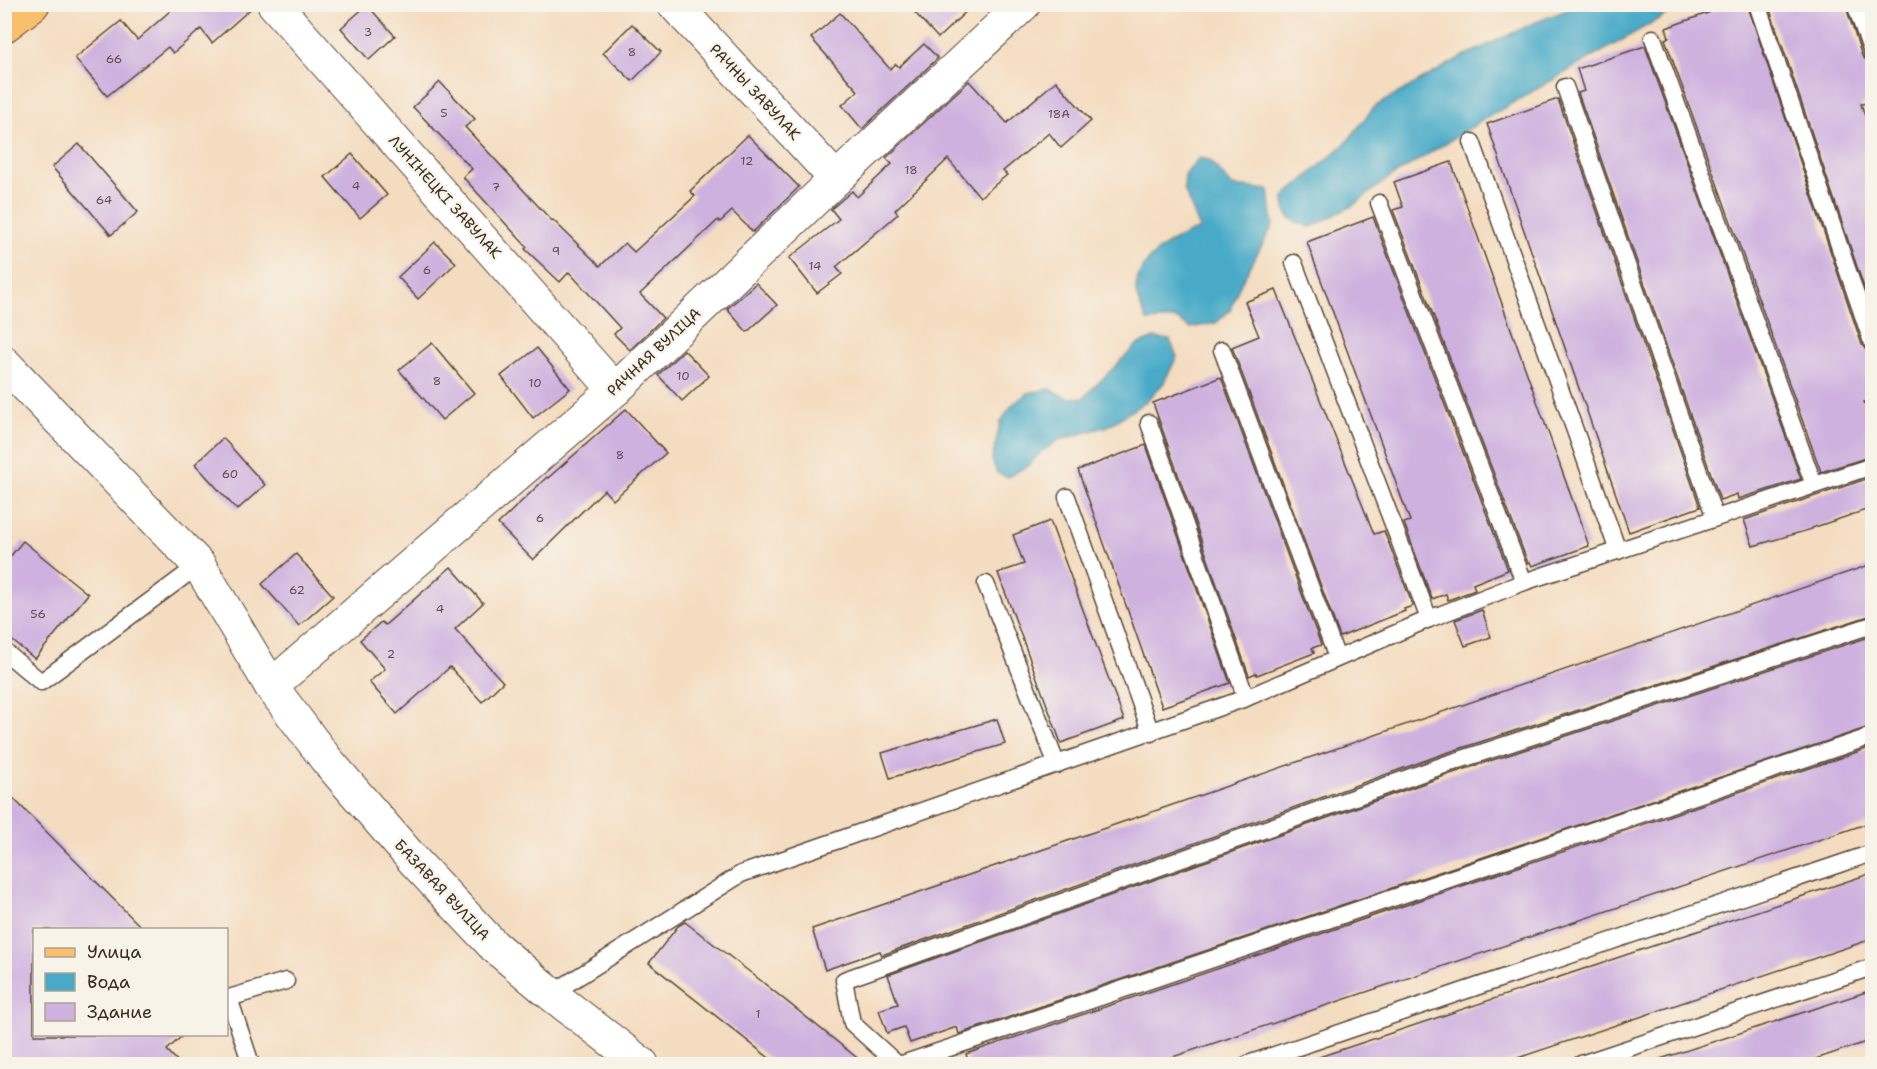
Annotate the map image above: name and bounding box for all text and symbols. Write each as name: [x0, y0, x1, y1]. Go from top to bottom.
house number: 3: [364, 24, 372, 40]
street label: РАЧНЫ ЗАВУЛАК: [705, 40, 805, 145]
house number: 8: [628, 44, 636, 60]
house number: 66: [106, 51, 122, 67]
house number: 5: [440, 105, 448, 121]
house number: 18А: [1048, 106, 1070, 122]
street label: ЛУНІНЕЦКІ ЗАВУЛАК: [384, 131, 506, 263]
house number: 12: [741, 153, 753, 169]
house number: 18: [904, 162, 918, 178]
house number: 4: [352, 178, 360, 194]
house number: 7: [492, 179, 500, 195]
house number: 64: [96, 192, 112, 208]
house number: 9: [552, 243, 560, 259]
house number: 14: [809, 258, 821, 274]
house number: 6: [423, 262, 431, 278]
street label: РАЧНАЯ ВУЛІЦА: [603, 303, 705, 401]
house number: 10: [676, 368, 690, 384]
house number: 8: [433, 373, 441, 389]
house number: 10: [528, 375, 542, 391]
house number: 8: [616, 447, 624, 463]
house number: 60: [222, 466, 238, 482]
house number: 6: [536, 510, 544, 526]
house number: 62: [289, 582, 305, 598]
house number: 4: [436, 601, 444, 617]
house number: 56: [30, 606, 46, 622]
house number: 2: [387, 646, 395, 662]
street label: БАЗАВАЯ ВУЛІЦА: [390, 835, 494, 945]
legend: [33, 928, 228, 1036]
text: Улица: [87, 940, 141, 964]
text: Вода: [87, 970, 130, 994]
text: Здание: [87, 1000, 152, 1024]
house number: 1: [755, 1006, 761, 1022]

